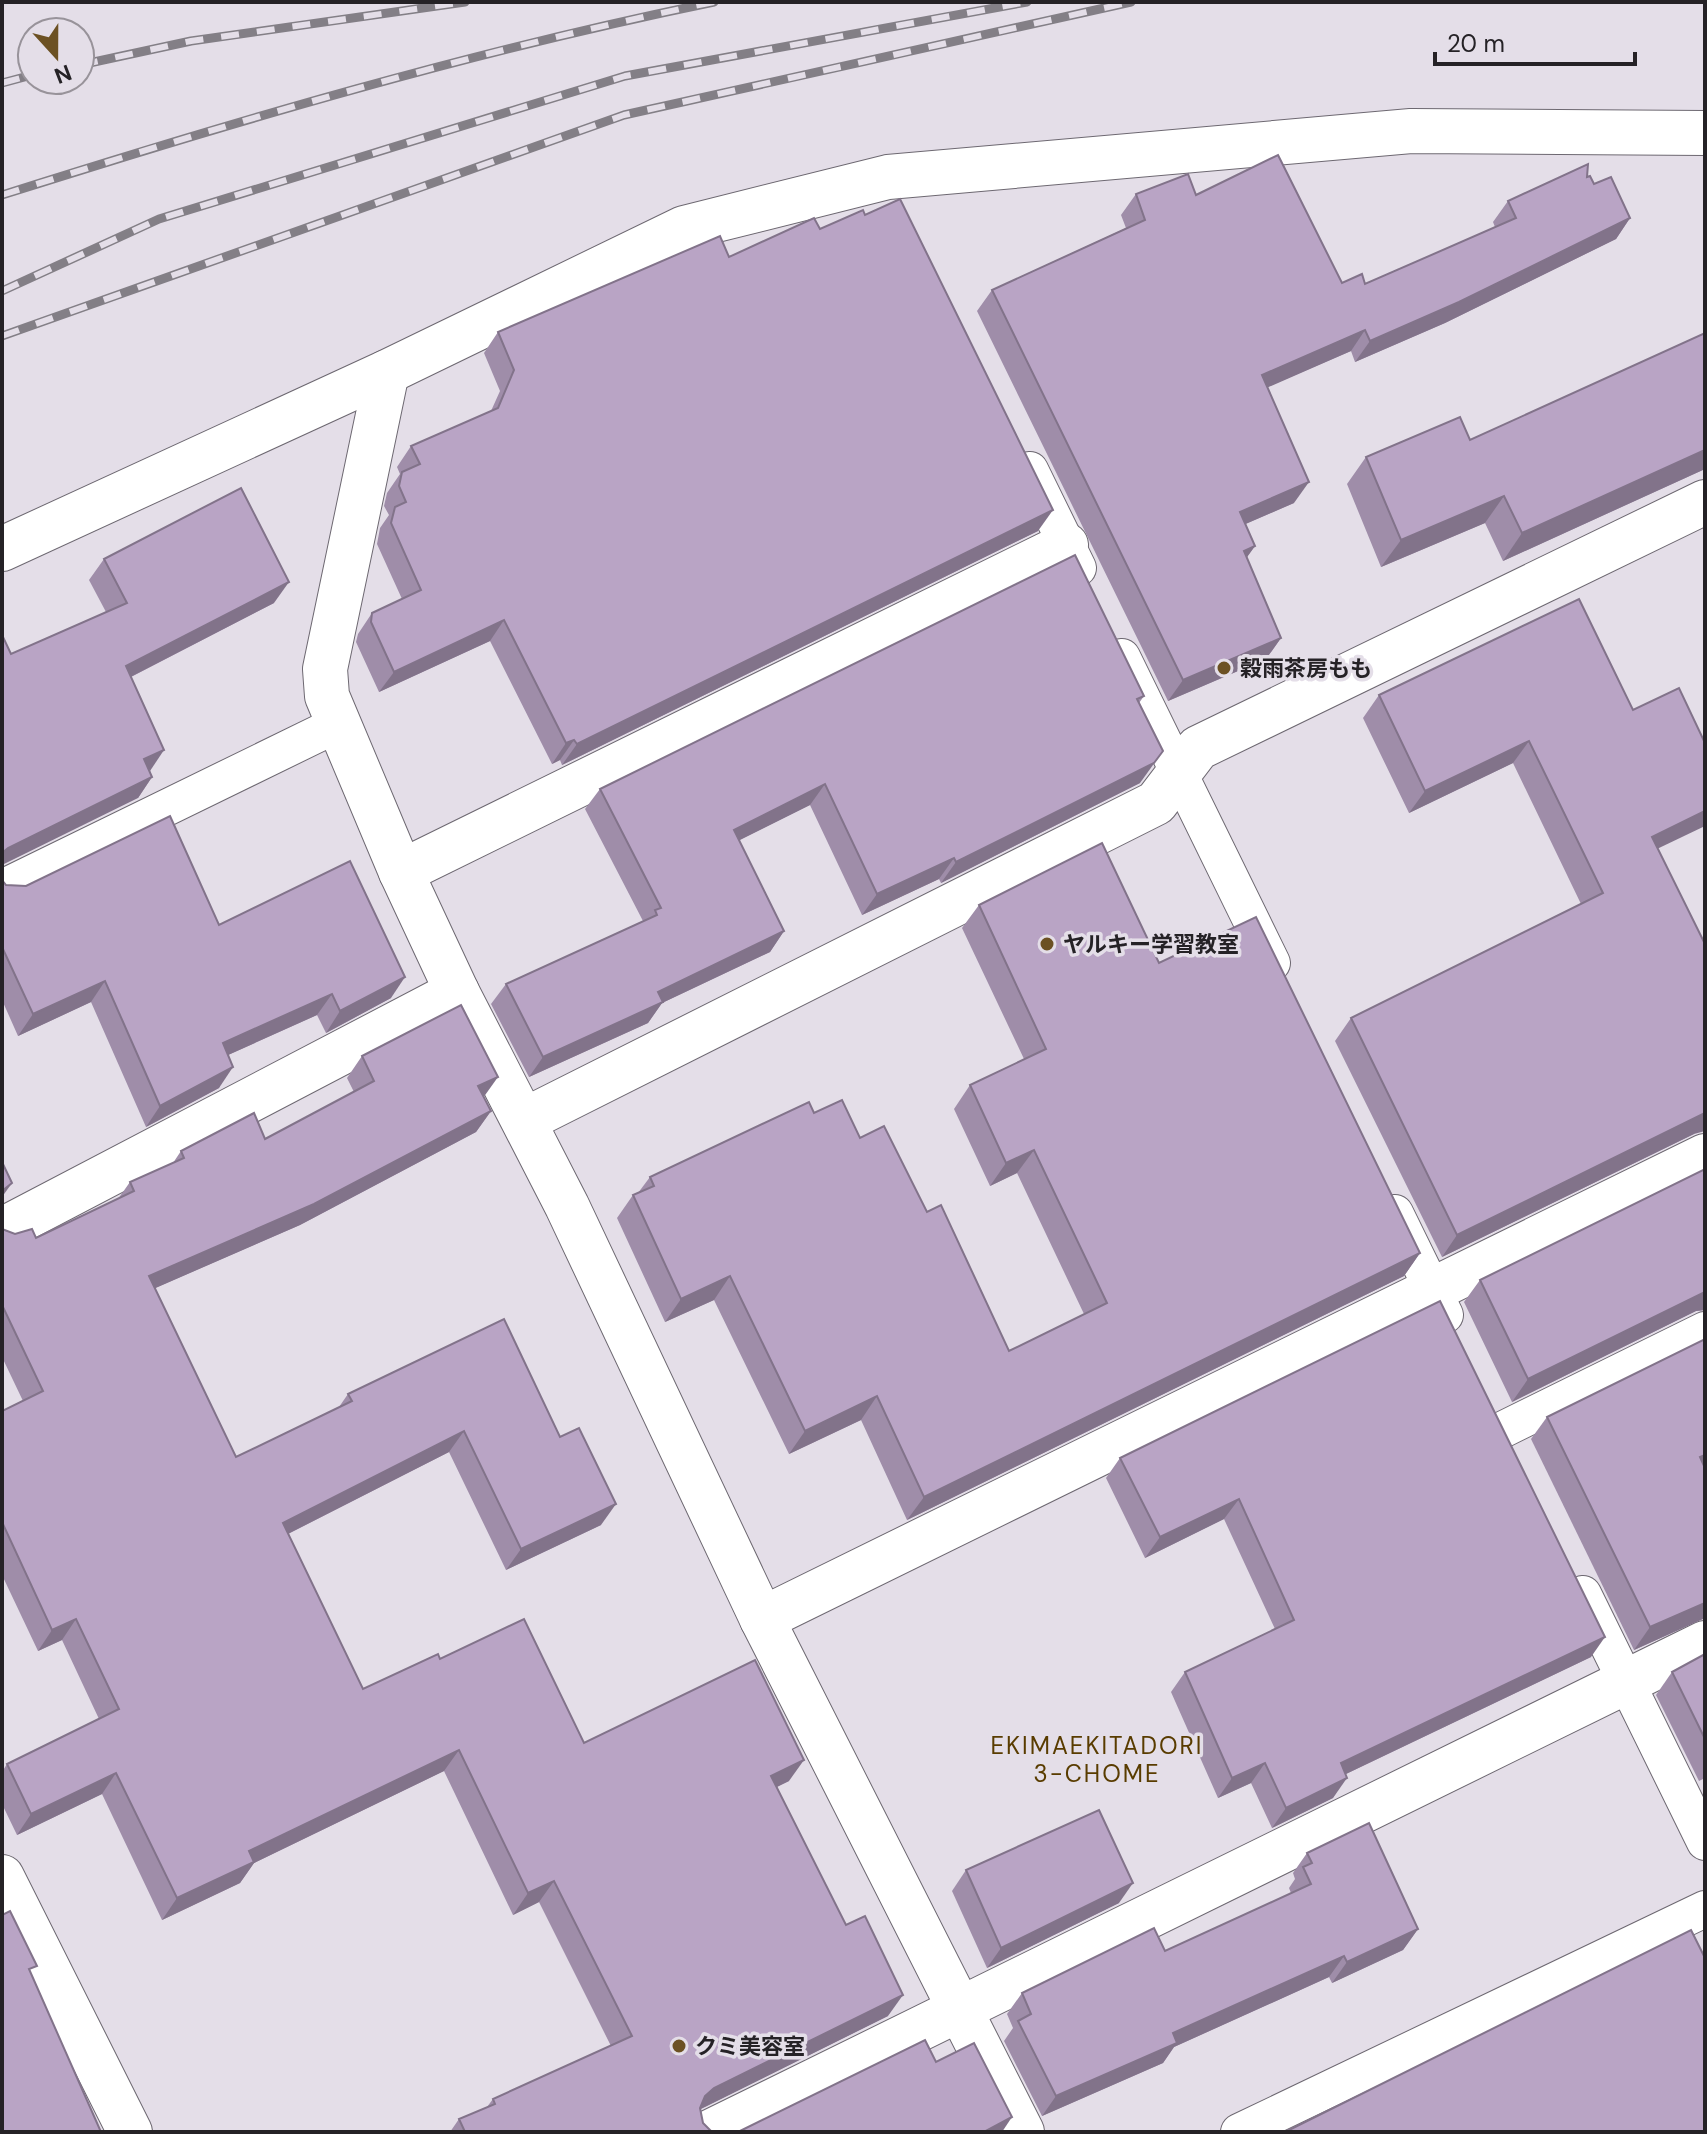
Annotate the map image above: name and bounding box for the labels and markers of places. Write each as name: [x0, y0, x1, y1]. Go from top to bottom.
place label: 穀雨茶房もも: [1240, 654, 1372, 683]
marker: 穀雨茶房もも: [1215, 659, 1233, 677]
place label: ヤルキー学習教室: [1063, 930, 1239, 959]
marker: ヤルキー学習教室: [1038, 935, 1056, 953]
place label: クミ美容室: [695, 2032, 805, 2061]
marker: クミ美容室: [670, 2037, 688, 2055]

